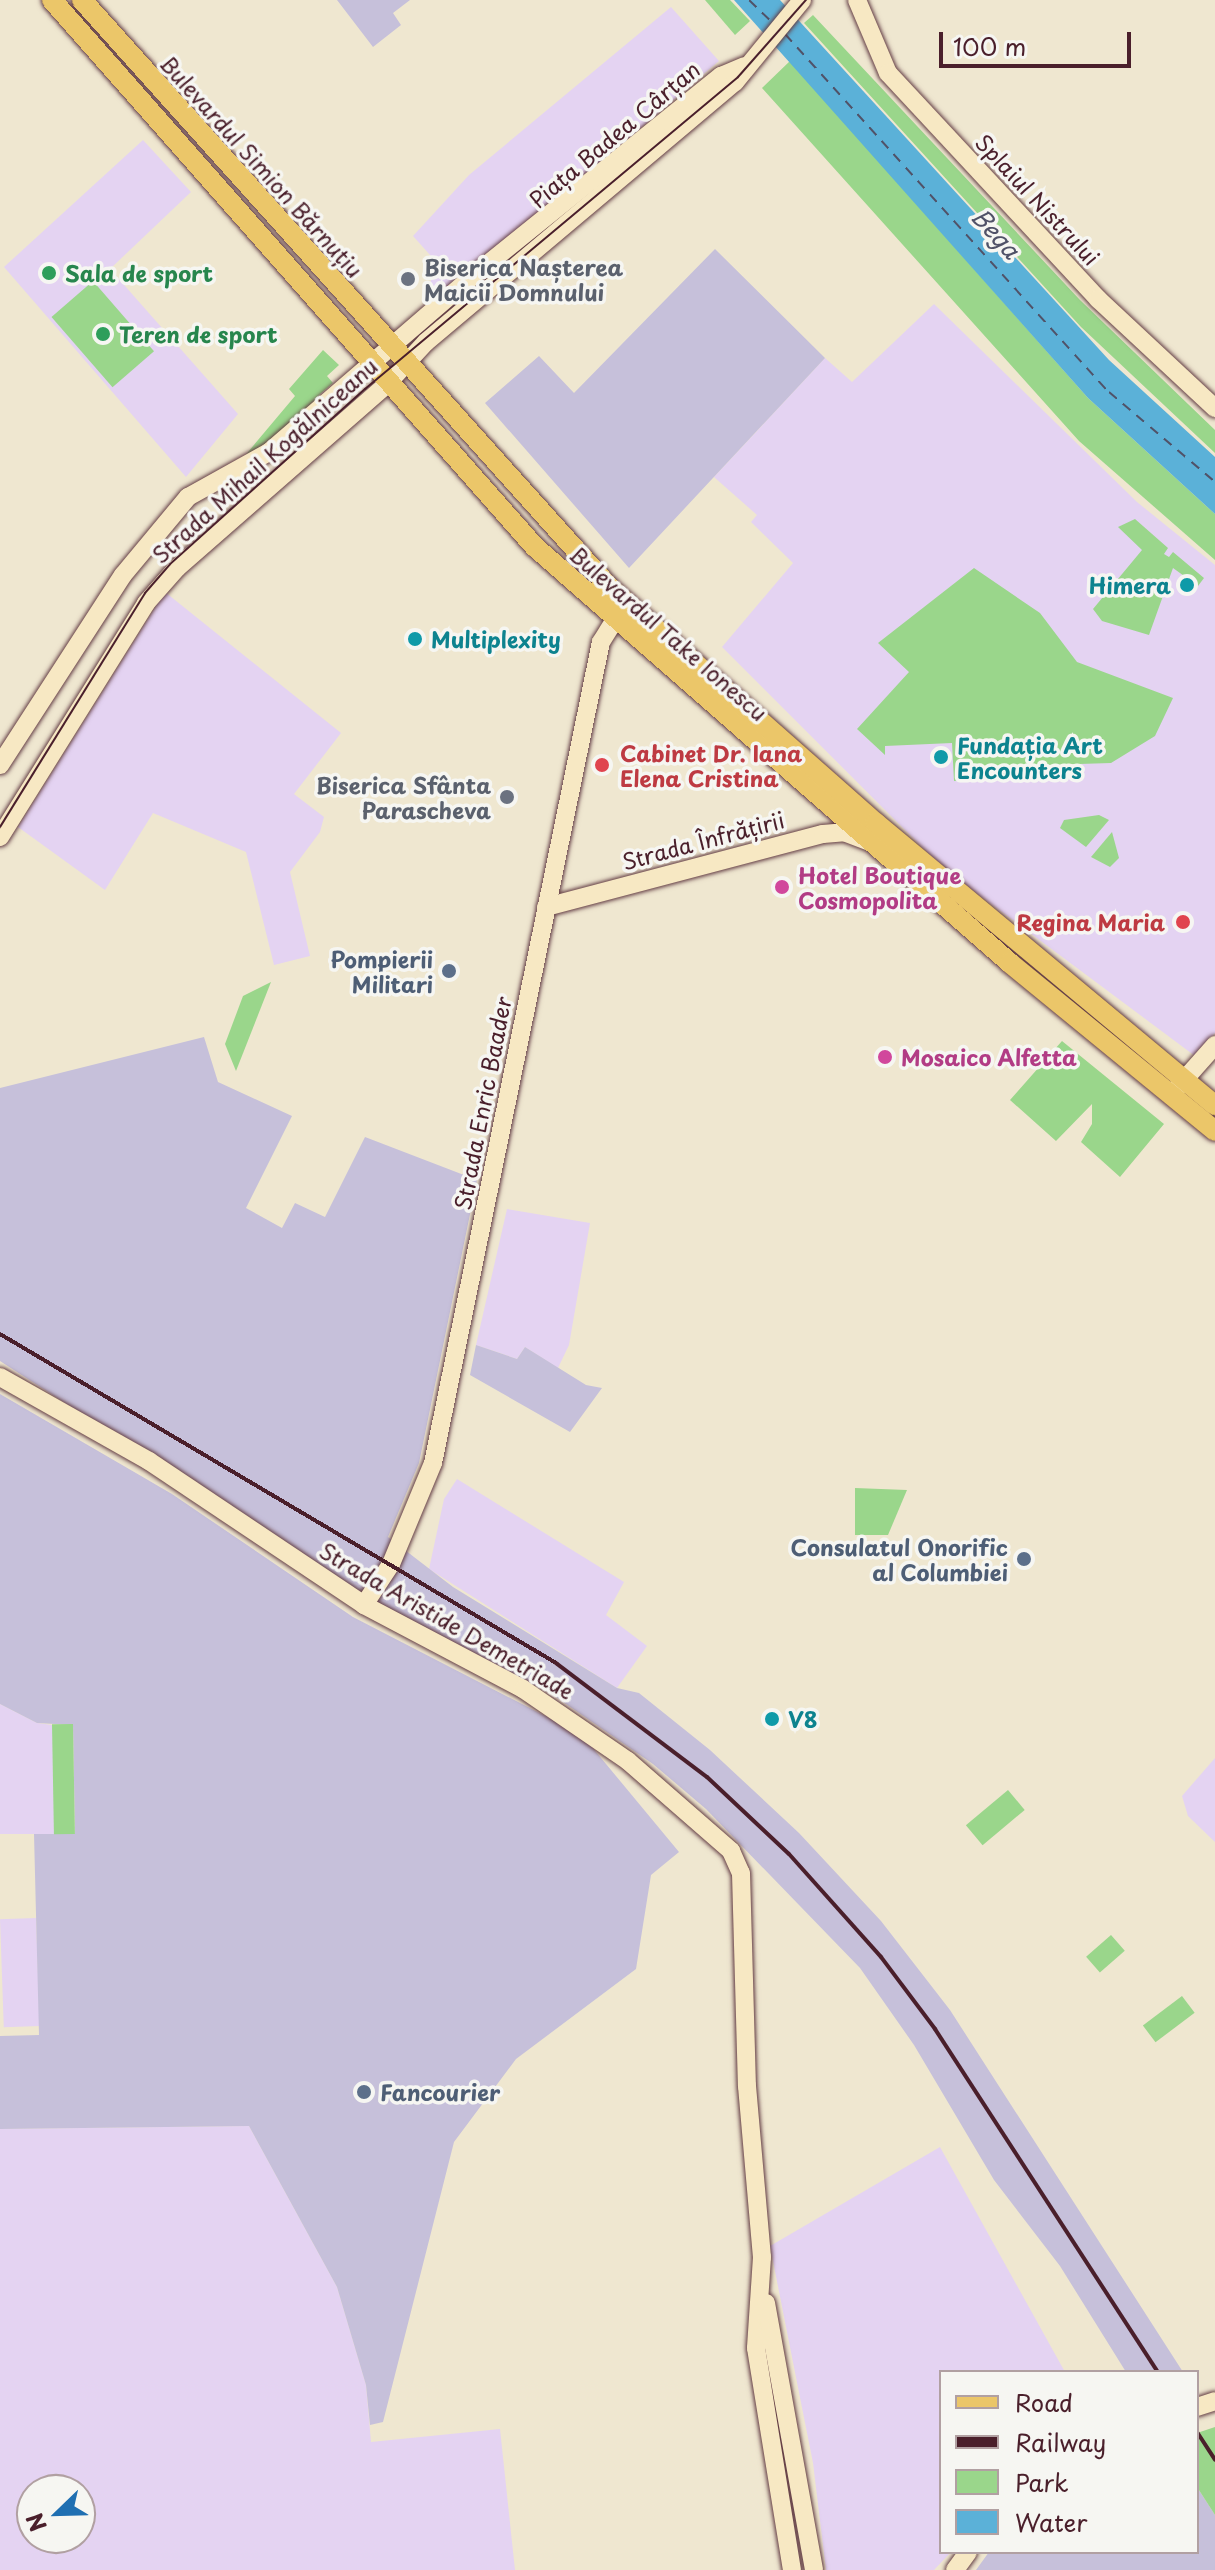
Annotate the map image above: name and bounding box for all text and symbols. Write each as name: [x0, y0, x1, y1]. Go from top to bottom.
scale bar: [943, 16, 1135, 66]
text: 100 m: [953, 28, 1026, 64]
street label: Bulevardul Simion Bărnuțiu: [155, 49, 369, 283]
street label: Piața Badea Cârțan: [523, 55, 705, 213]
street label: Splaiul Nistrului: [971, 128, 1105, 270]
water label: Bega: [966, 202, 1026, 264]
place label: Biserica Nașterea Maicii Domnului: [424, 253, 625, 304]
place label: Sala de sport: [65, 260, 216, 286]
marker: Sala de sport: [40, 264, 58, 282]
marker: Biserica Nașterea Maicii Domnului: [399, 270, 417, 288]
place label: Teren de sport: [119, 321, 279, 347]
marker: Teren de sport: [94, 325, 112, 343]
street label: Strada Mihail Kogălniceanu: [146, 352, 382, 568]
street label: Bulevardul Take Ionescu: [564, 540, 774, 726]
place label: Himera: [1089, 572, 1171, 598]
marker: Himera: [1178, 576, 1196, 594]
place label: Multiplexity: [431, 626, 561, 652]
marker: Multiplexity: [406, 630, 424, 648]
place label: Fundația Art Encounters: [957, 731, 1104, 782]
place label: Cabinet Dr. Iana Elena Cristina: [620, 739, 805, 790]
marker: Fundația Art Encounters: [932, 748, 950, 766]
marker: Cabinet Dr. Iana Elena Cristina: [591, 754, 613, 776]
place label: Biserica Sfânta Parascheva: [316, 771, 491, 822]
marker: Biserica Sfânta Parascheva: [498, 788, 516, 806]
street label: Strada Înfrățirii: [618, 806, 788, 874]
place label: Hotel Boutique Cosmopolita: [798, 861, 964, 912]
marker: Hotel Boutique Cosmopolita: [773, 878, 791, 896]
place label: Regina Maria: [1016, 909, 1165, 935]
marker: Regina Maria: [1172, 911, 1194, 933]
place label: Pompierii Militari: [330, 945, 433, 996]
marker: Pompierii Militari: [440, 962, 458, 980]
street label: Strada Enric Baader: [448, 994, 516, 1212]
place label: Mosaico Alfetta: [901, 1044, 1079, 1070]
marker: Mosaico Alfetta: [876, 1048, 894, 1066]
place label: Consulatul Onorific al Columbiei: [791, 1533, 1008, 1584]
street label: Strada Aristide Demetriade: [314, 1535, 580, 1705]
marker: Consulatul Onorific al Columbiei: [1015, 1550, 1033, 1568]
place label: V8: [788, 1706, 817, 1732]
marker: V8: [763, 1710, 781, 1728]
place label: Fancourier: [380, 2079, 500, 2105]
marker: Fancourier: [355, 2083, 373, 2101]
legend: [939, 2370, 1199, 2554]
text: Road: [1015, 2384, 1073, 2420]
text: Railway: [1015, 2424, 1106, 2460]
text: Park: [1015, 2464, 1069, 2500]
north arrow: [16, 2474, 96, 2554]
text: Water: [1015, 2504, 1087, 2540]
text: N: [17, 2508, 54, 2537]

